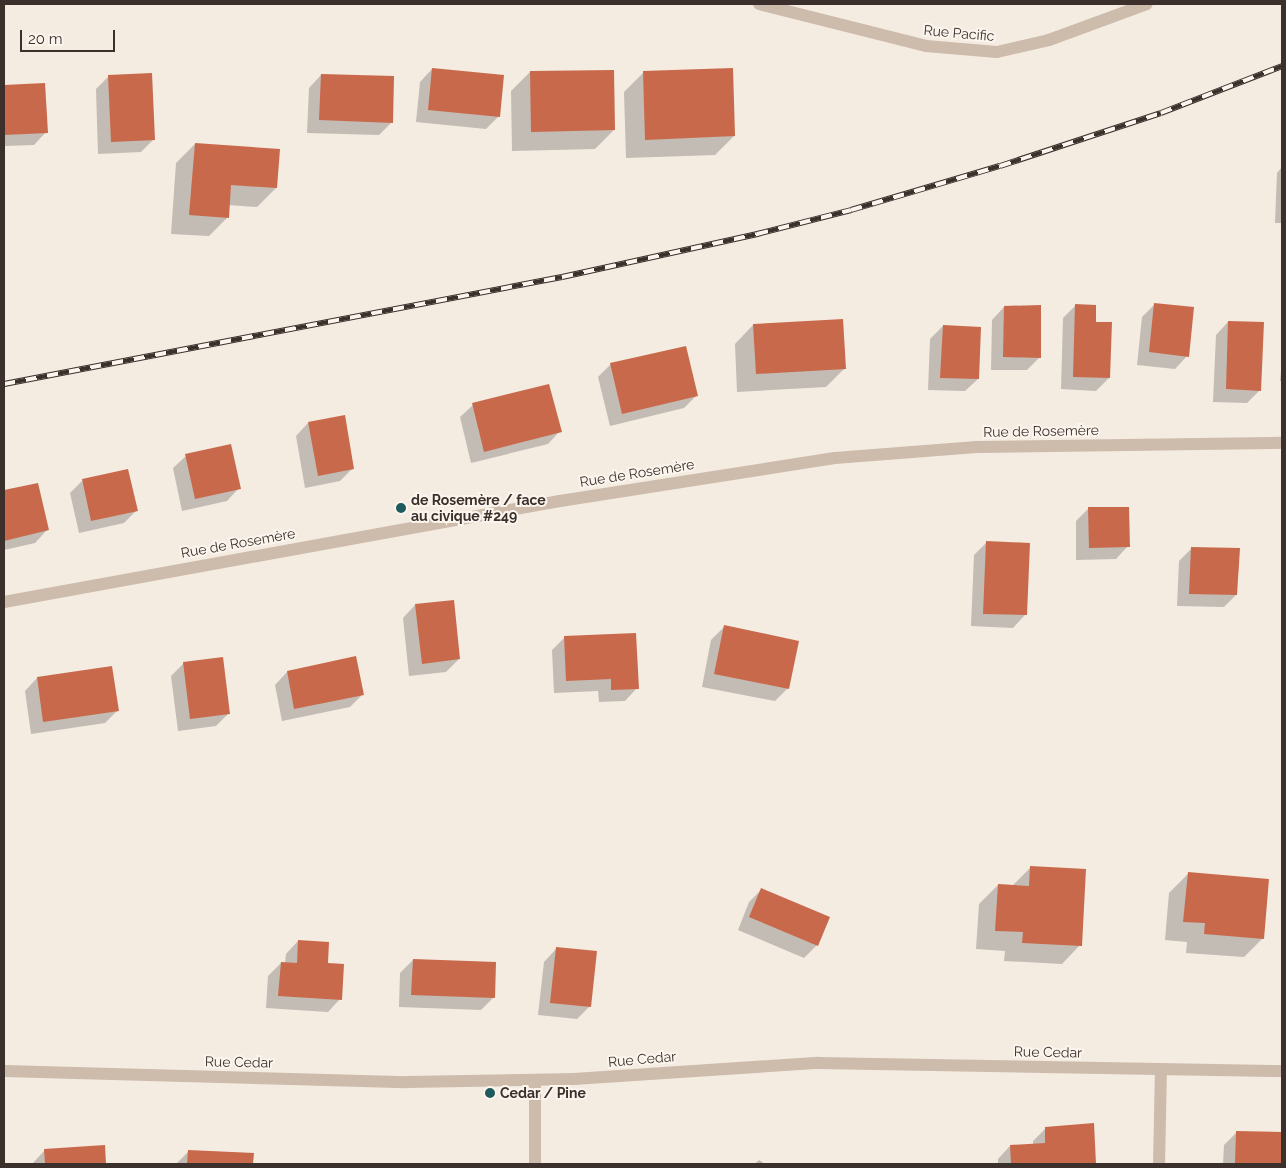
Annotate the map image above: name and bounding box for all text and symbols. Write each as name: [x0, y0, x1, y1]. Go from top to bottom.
scale bar: [22, 20, 118, 52]
street label: Rue Pacific: [923, 22, 995, 44]
text: 20 m: [28, 30, 63, 48]
street label: Rue de Rosemère: [983, 422, 1099, 440]
street label: Rue de Rosemère: [578, 456, 696, 490]
place label: de Rosemère / face au civique #249: [411, 492, 546, 524]
marker: de Rosemère / face au civique #249: [395, 502, 407, 514]
street label: Rue de Rosemère: [179, 525, 297, 561]
street label: Rue Cedar: [1014, 1043, 1082, 1061]
street label: Rue Cedar: [607, 1048, 677, 1070]
street label: Rue Cedar: [205, 1053, 273, 1071]
place label: Cedar / Pine: [500, 1085, 586, 1101]
marker: Cedar / Pine: [484, 1087, 496, 1099]

